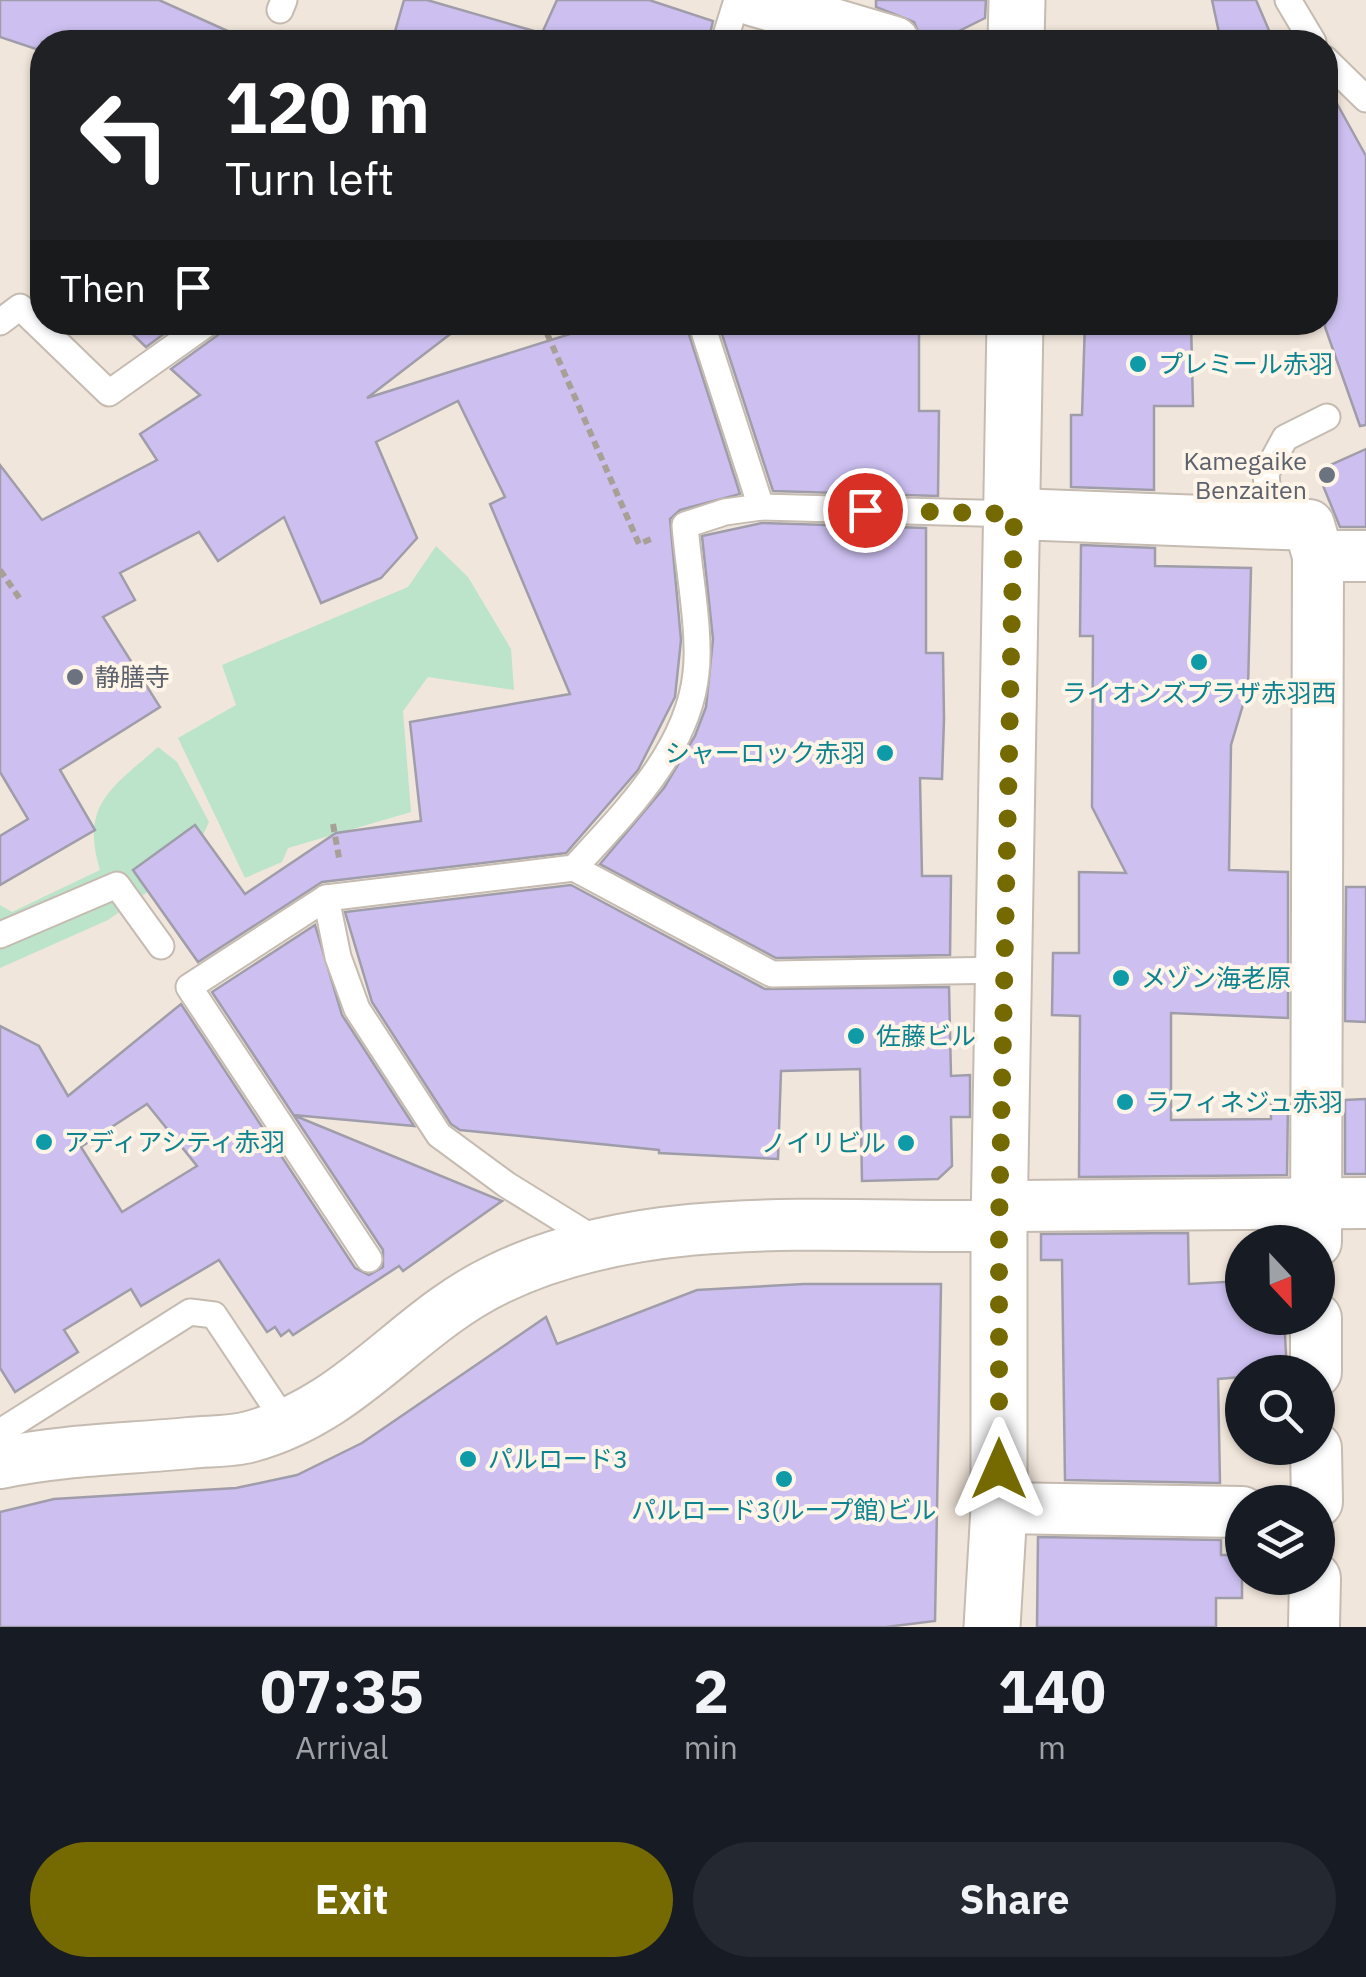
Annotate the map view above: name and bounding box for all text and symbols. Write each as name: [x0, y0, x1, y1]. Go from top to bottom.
text: 120 m: [225, 61, 430, 152]
icon: left: [60, 70, 190, 200]
text: Turn left: [225, 149, 394, 207]
icon: arrive: [166, 260, 221, 315]
text: Then: [60, 263, 146, 312]
place label: プレミール赤羽: [1158, 347, 1333, 380]
marker: プレミール赤羽: [1127, 353, 1149, 375]
place label: Kamegaike Benzaiten: [1183, 444, 1307, 506]
marker: Kamegaike Benzaiten: [1316, 464, 1338, 486]
pin: [823, 468, 908, 553]
icon: arrive: [838, 483, 893, 538]
marker: ライオンズプラザ赤羽西: [1188, 651, 1210, 673]
place label: 静膳寺: [95, 660, 170, 693]
marker: 静膳寺: [64, 666, 86, 688]
place label: ライオンズプラザ赤羽西: [1062, 676, 1336, 709]
place label: シャーロック赤羽: [665, 736, 865, 769]
marker: シャーロック赤羽: [874, 742, 896, 764]
place label: メゾン海老原: [1141, 961, 1291, 994]
marker: メゾン海老原: [1110, 967, 1132, 989]
place label: 佐藤ビル: [876, 1019, 976, 1052]
marker: 佐藤ビル: [845, 1025, 867, 1047]
place label: ラフィネジュ赤羽: [1145, 1085, 1343, 1118]
marker: ラフィネジュ赤羽: [1114, 1091, 1136, 1113]
place label: アディアシティ赤羽: [64, 1125, 285, 1158]
place label: ノイリビル: [761, 1126, 886, 1159]
marker: アディアシティ赤羽: [33, 1131, 55, 1153]
marker: ノイリビル: [895, 1132, 917, 1154]
north arrow: [1225, 1225, 1335, 1335]
map controls: [1225, 1225, 1335, 1595]
button: search: [1225, 1355, 1335, 1465]
position arrow: [947, 1417, 1051, 1521]
place label: パルロード3: [488, 1442, 628, 1475]
marker: パルロード3: [457, 1448, 479, 1470]
marker: パルロード3(ループ館)ビル: [773, 1468, 795, 1490]
button: layers: [1225, 1485, 1335, 1595]
place label: パルロード3(ループ館)ビル: [631, 1493, 937, 1526]
text: 07:35: [260, 1651, 424, 1730]
text: 2: [693, 1651, 729, 1730]
text: 140: [998, 1651, 1106, 1730]
text: Arrival: [295, 1726, 389, 1768]
text: min: [684, 1726, 738, 1768]
text: m: [1038, 1726, 1066, 1768]
button: Exit: [30, 1842, 673, 1957]
button: Share: [693, 1842, 1336, 1957]

